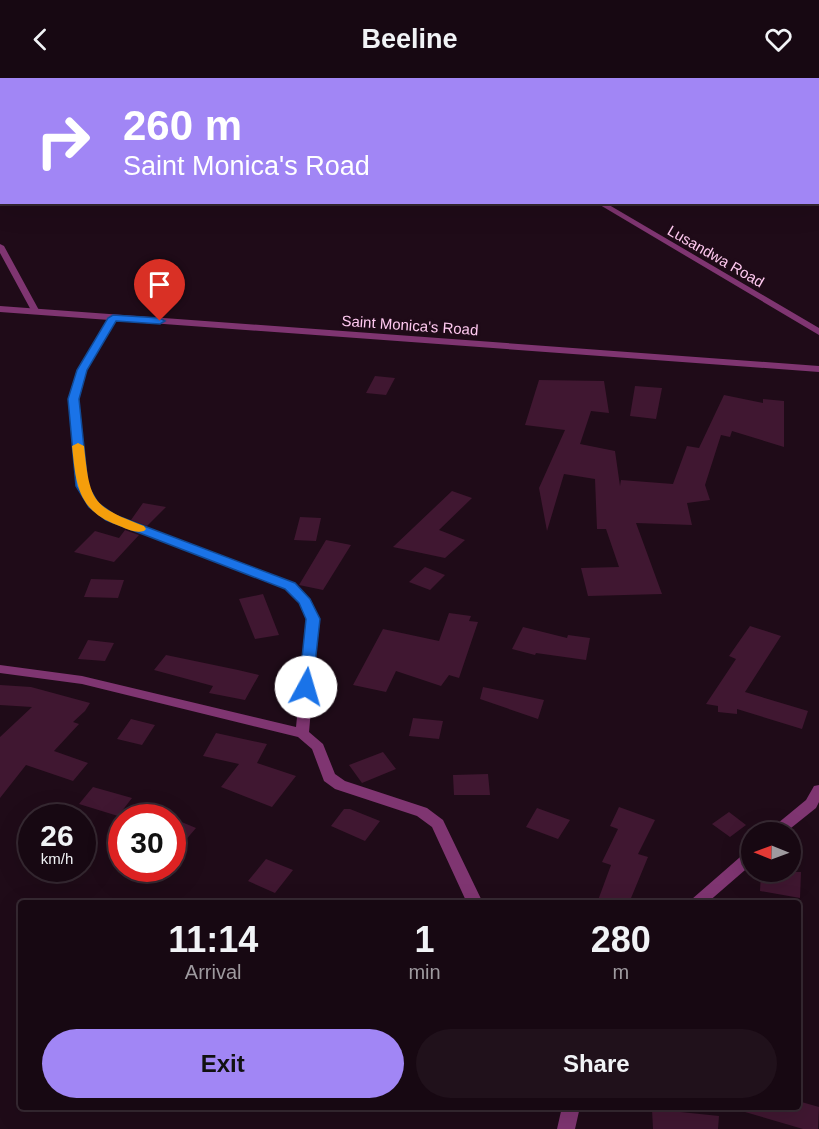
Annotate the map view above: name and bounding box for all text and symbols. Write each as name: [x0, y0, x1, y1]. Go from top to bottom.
icon: back: [24, 23, 57, 56]
icon: heart: [762, 23, 795, 56]
text: Beeline: [361, 24, 458, 54]
icon: right: [24, 102, 102, 180]
text: 260 m: [123, 102, 242, 149]
text: Saint Monica's Road: [123, 151, 370, 181]
street label: Lusandwa Road: [665, 222, 767, 290]
pin: [134, 259, 185, 321]
icon: arrive: [143, 268, 176, 301]
street label: Saint Monica's Road: [341, 312, 479, 338]
position arrow: [274, 655, 338, 719]
speed limit sign: 30: [108, 804, 186, 882]
text: 26: [40, 819, 74, 852]
north arrow: [741, 822, 801, 882]
map controls: [741, 822, 801, 882]
text: km/h: [41, 850, 73, 867]
text: 11:14: [168, 919, 258, 960]
text: 1: [414, 919, 435, 960]
text: 280: [591, 919, 651, 960]
text: Arrival: [185, 961, 242, 983]
text: min: [408, 961, 441, 983]
text: m: [612, 961, 629, 983]
button: Exit: [42, 1029, 404, 1098]
button: Share: [416, 1029, 777, 1098]

